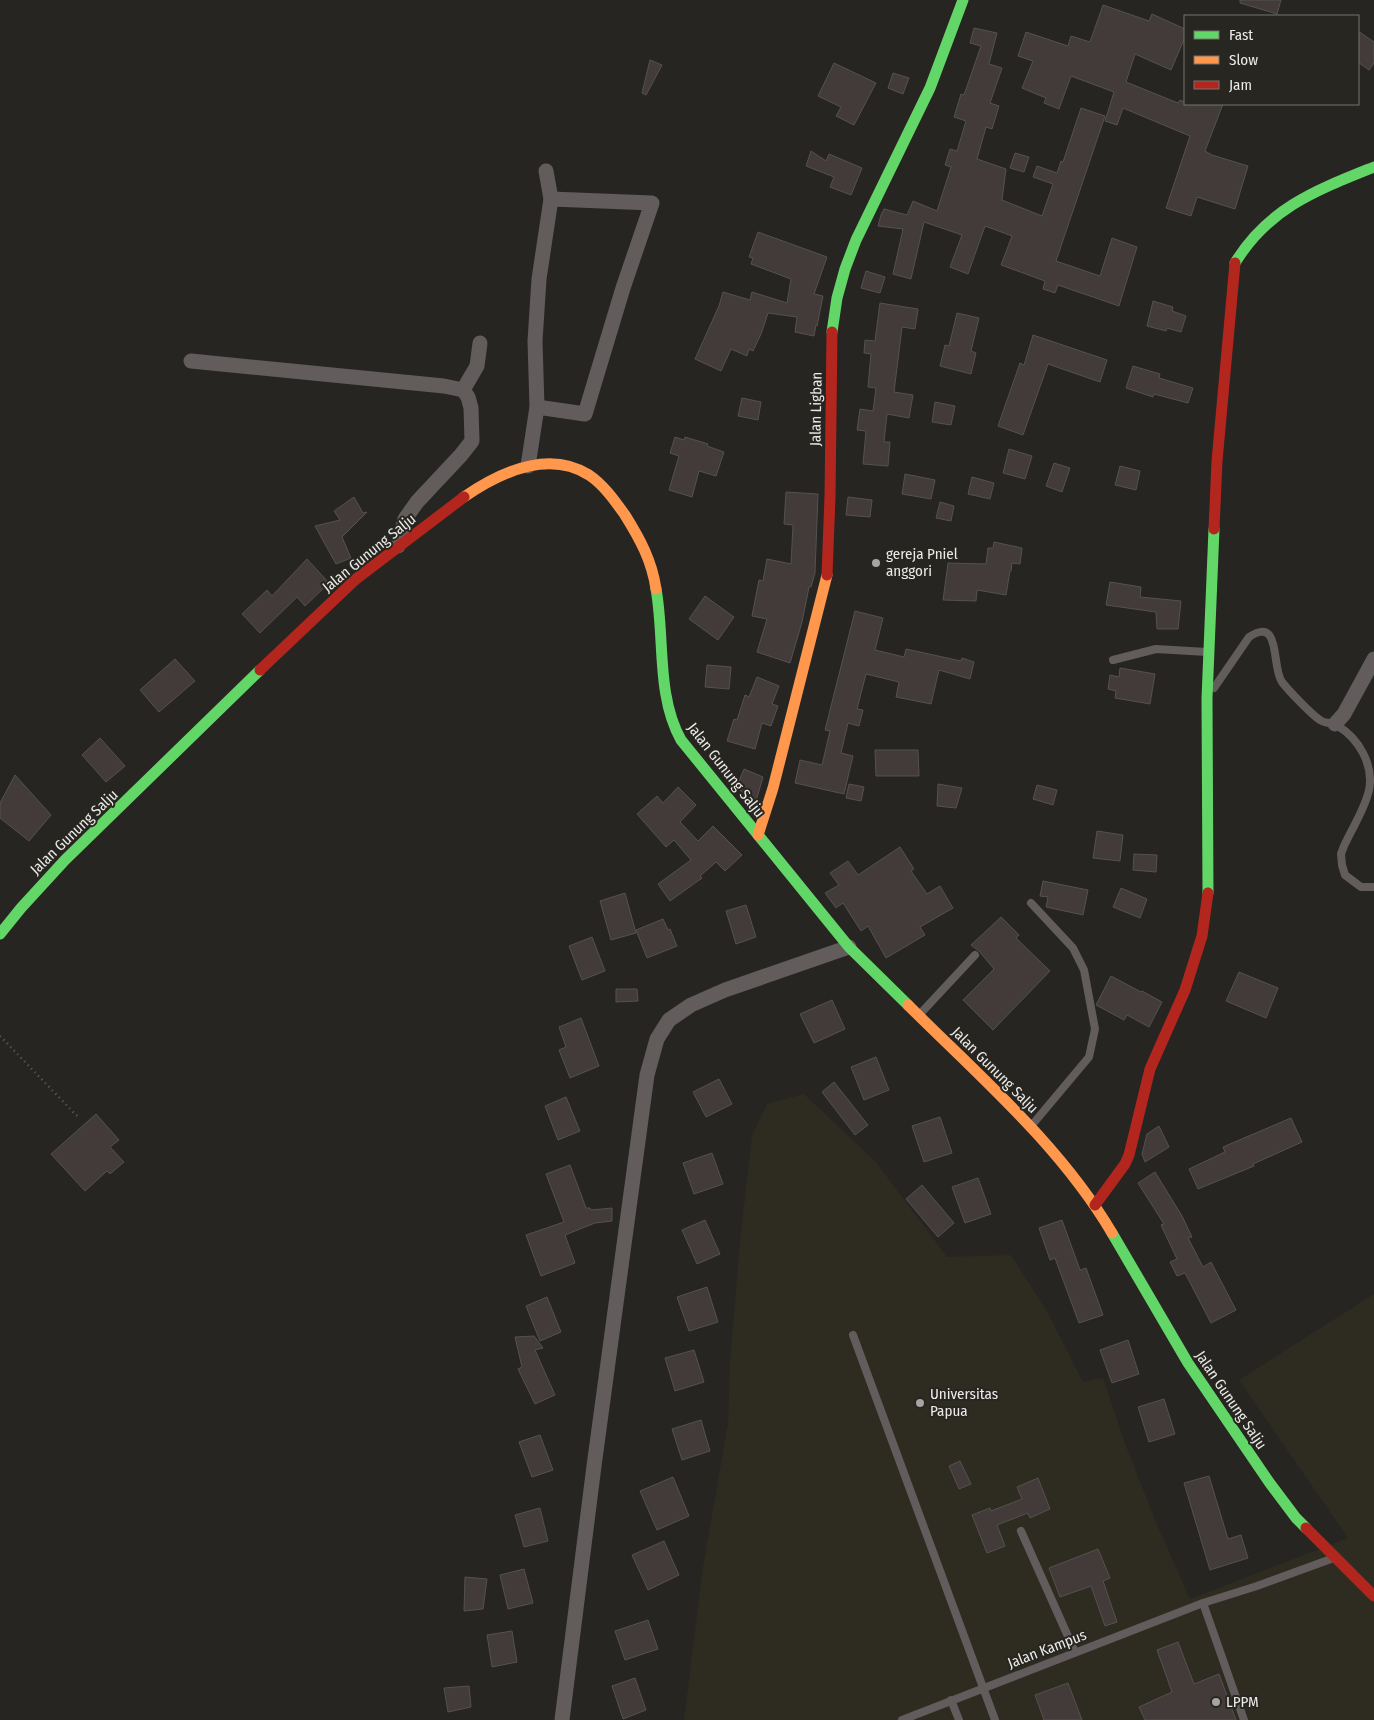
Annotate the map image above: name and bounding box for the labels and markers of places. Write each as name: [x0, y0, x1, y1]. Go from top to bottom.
place label: gereja Pniel anggori: [886, 545, 958, 580]
marker: gereja Pniel anggori: [870, 557, 882, 569]
place label: Universitas Papua: [930, 1385, 998, 1420]
marker: Universitas Papua: [914, 1397, 926, 1409]
place label: LPPM: [1226, 1693, 1259, 1711]
marker: LPPM: [1210, 1696, 1222, 1708]

